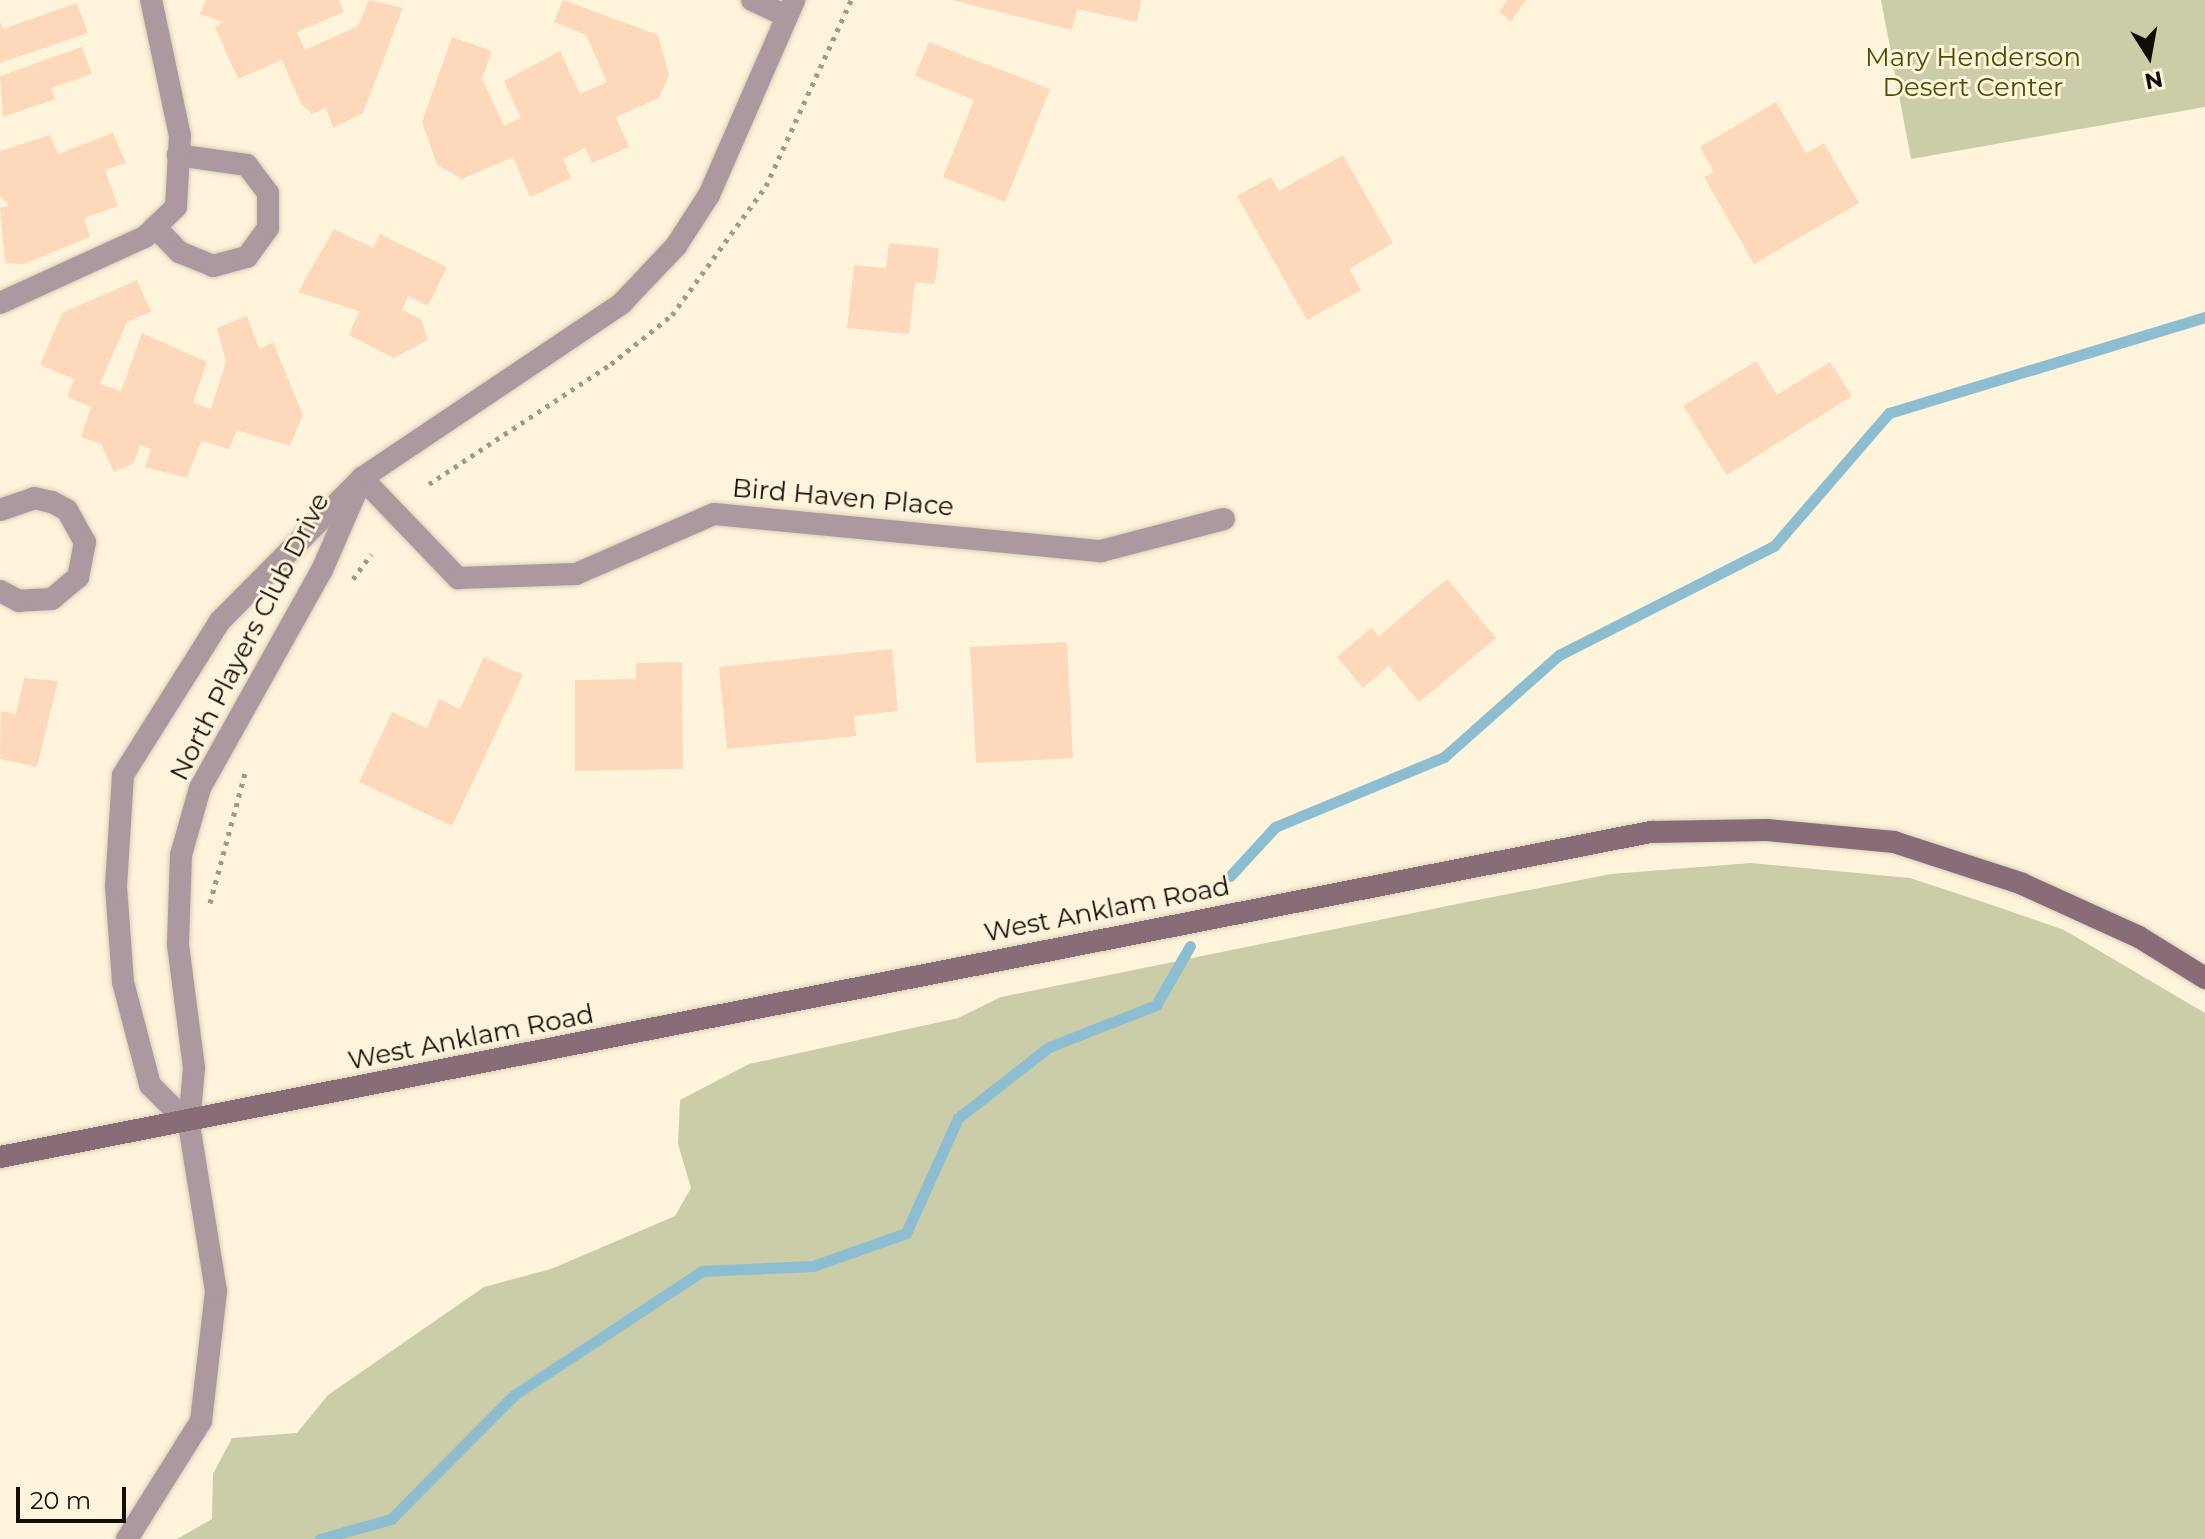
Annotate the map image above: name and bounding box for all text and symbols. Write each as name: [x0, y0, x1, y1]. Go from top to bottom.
north arrow: [2109, 16, 2189, 96]
park label: Mary Henderson Desert Center: [1865, 42, 2081, 104]
text: N: [2142, 65, 2165, 95]
street label: Bird Haven Place: [731, 473, 955, 523]
street label: North Players Club Drive: [164, 488, 336, 786]
street label: West Anklam Road: [981, 871, 1233, 949]
street label: West Anklam Road: [345, 999, 597, 1077]
scale bar: [20, 1471, 130, 1521]
text: 20 m: [30, 1486, 91, 1515]

